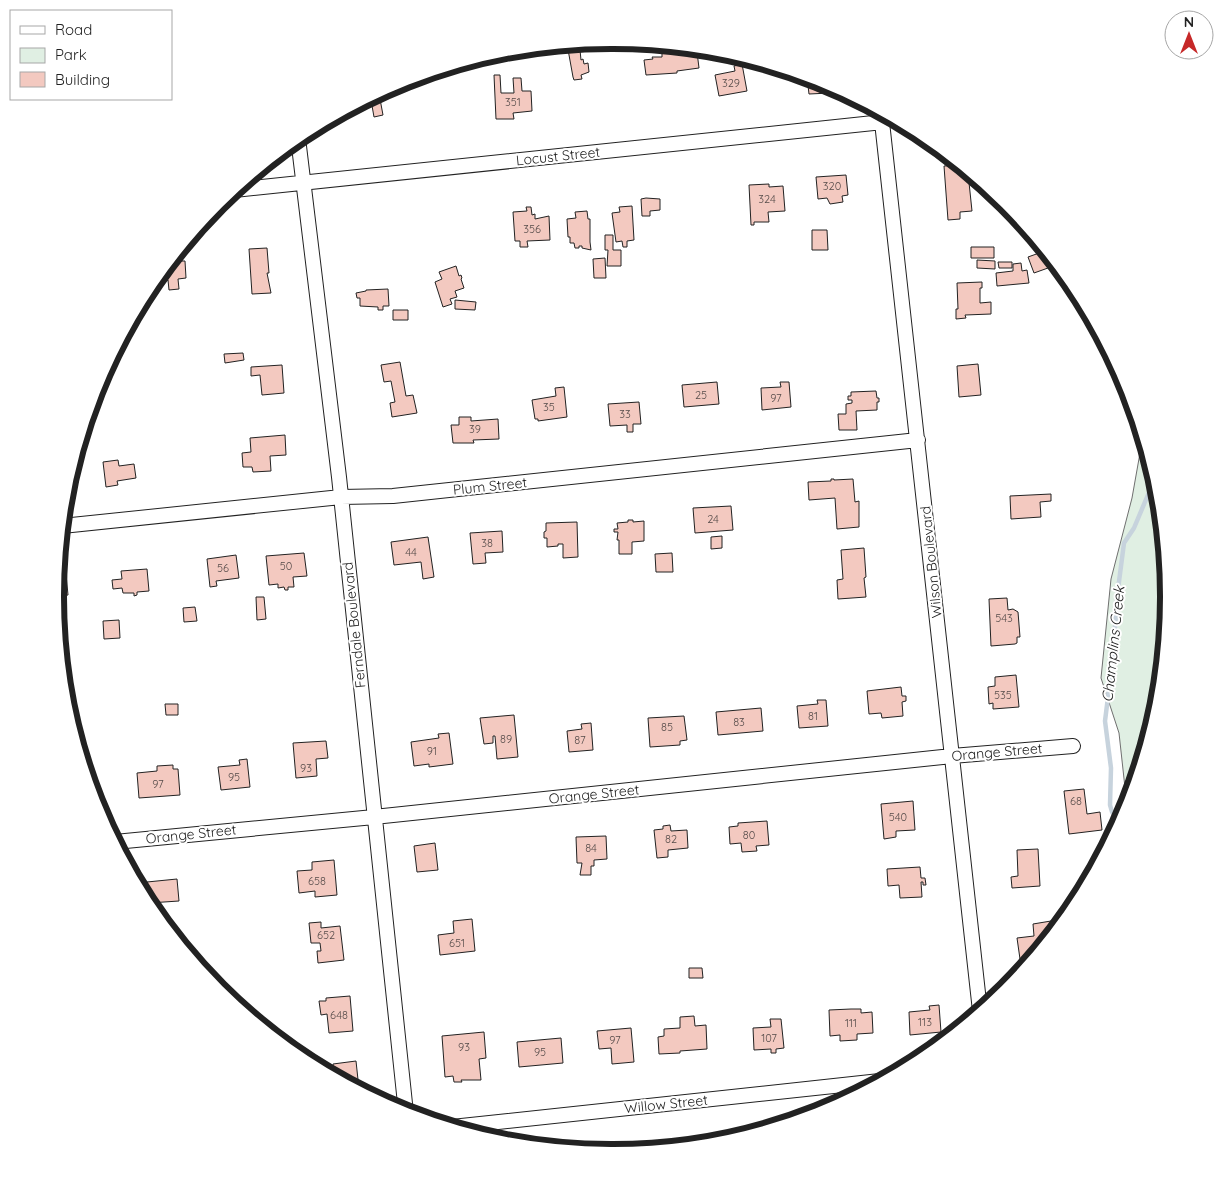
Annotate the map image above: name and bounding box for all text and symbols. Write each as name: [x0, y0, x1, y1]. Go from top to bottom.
legend: [10, 10, 172, 100]
north arrow: [1164, 10, 1214, 60]
text: N: [1184, 13, 1194, 31]
text: Road: [55, 20, 92, 39]
text: Park: [55, 45, 87, 64]
text: Building: [55, 70, 110, 89]
house number: 329: [722, 76, 740, 90]
house number: 351: [505, 95, 521, 109]
street label: Locust Street: [515, 143, 601, 169]
house number: 320: [823, 179, 841, 193]
house number: 324: [758, 192, 776, 206]
house number: 356: [523, 222, 541, 236]
house number: 25: [695, 388, 707, 402]
house number: 97: [770, 391, 782, 405]
house number: 35: [543, 400, 555, 414]
house number: 33: [619, 407, 631, 421]
house number: 39: [469, 422, 481, 436]
street label: Plum Street: [452, 473, 528, 499]
street label: Wilson Boulevard: [916, 505, 946, 619]
house number: 24: [707, 512, 719, 526]
house number: 38: [481, 536, 493, 550]
house number: 44: [405, 545, 417, 559]
house number: 50: [280, 559, 292, 573]
house number: 56: [217, 561, 229, 575]
street label: Ferndale Boulevard: [338, 561, 370, 689]
water label: Champlins Creek: [1097, 583, 1129, 703]
house number: 543: [995, 611, 1013, 625]
house number: 535: [994, 688, 1012, 702]
house number: 81: [808, 709, 818, 723]
house number: 83: [733, 715, 745, 729]
house number: 85: [661, 720, 673, 734]
house number: 89: [500, 732, 512, 746]
house number: 87: [574, 733, 586, 747]
street label: Orange Street: [951, 739, 1043, 765]
house number: 91: [427, 744, 437, 758]
house number: 93: [300, 761, 312, 775]
house number: 95: [228, 770, 240, 784]
house number: 97: [152, 777, 164, 791]
street label: Orange Street: [548, 780, 640, 808]
house number: 68: [1070, 794, 1082, 808]
house number: 540: [889, 810, 907, 824]
street label: Orange Street: [145, 820, 237, 848]
house number: 80: [743, 828, 755, 842]
house number: 82: [665, 832, 677, 846]
house number: 84: [585, 841, 597, 855]
house number: 658: [308, 874, 326, 888]
house number: 652: [317, 928, 335, 942]
house number: 651: [449, 936, 465, 950]
house number: 648: [330, 1008, 348, 1022]
house number: 113: [918, 1015, 932, 1029]
house number: 111: [845, 1016, 857, 1030]
house number: 107: [761, 1031, 777, 1045]
house number: 97: [609, 1033, 621, 1047]
house number: 93: [458, 1040, 470, 1054]
house number: 95: [534, 1045, 546, 1059]
street label: Willow Street: [623, 1091, 709, 1117]

